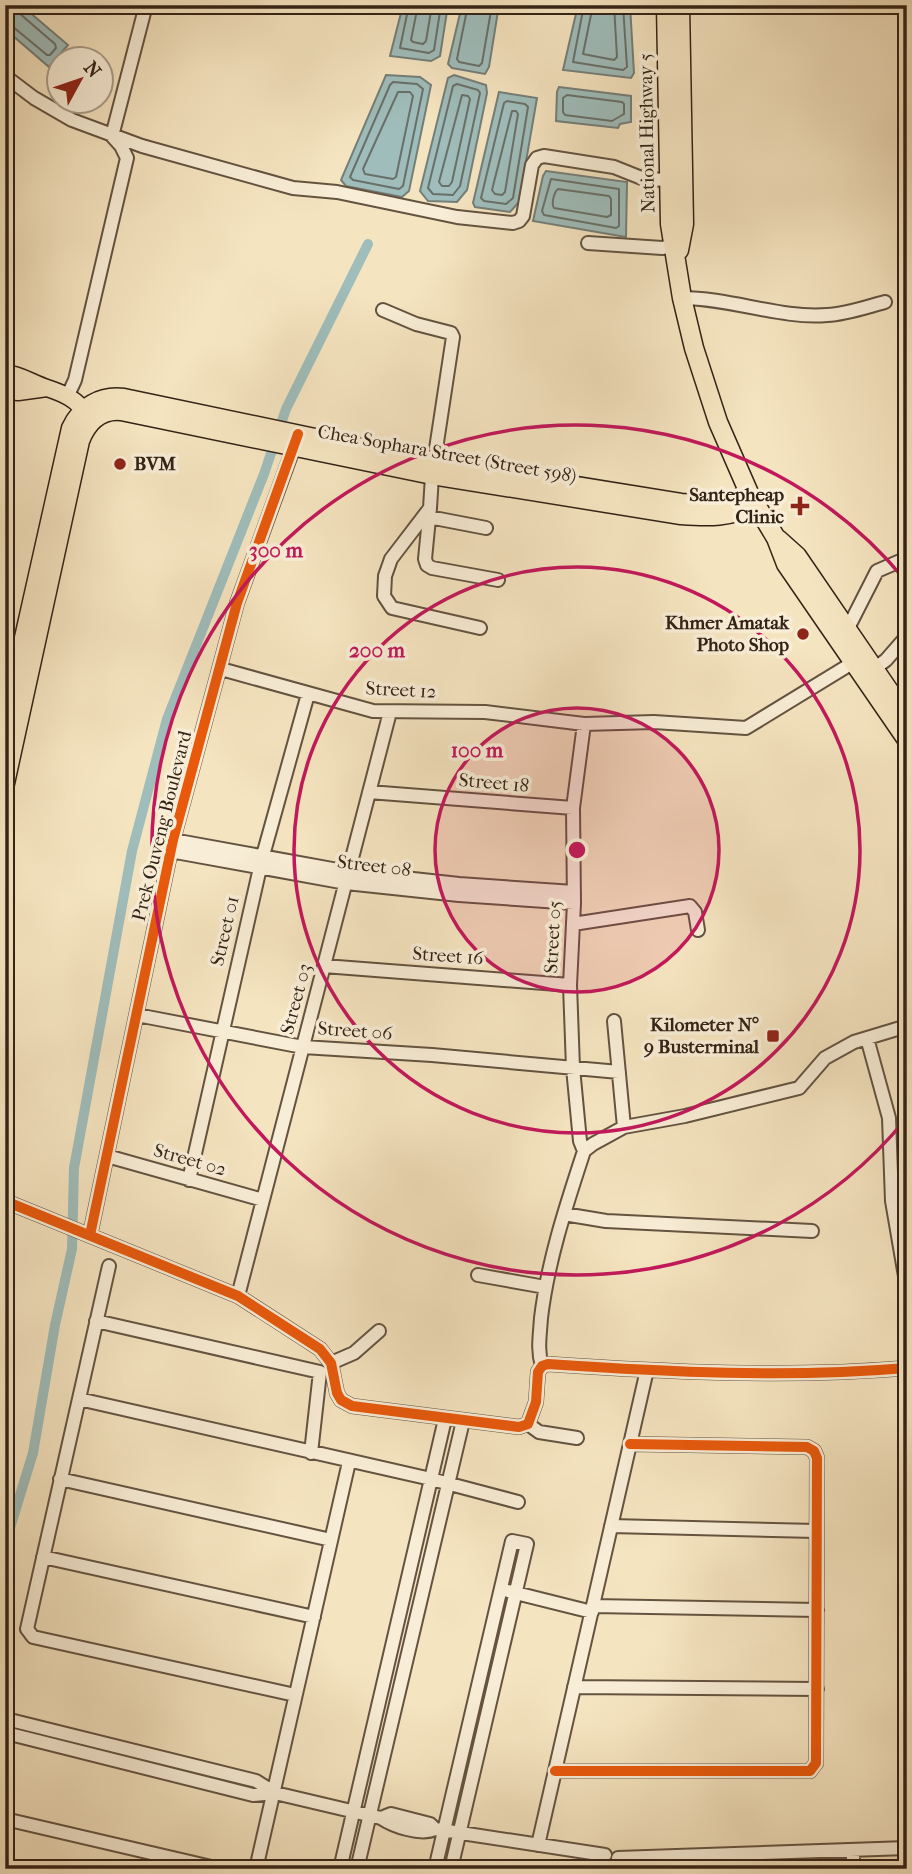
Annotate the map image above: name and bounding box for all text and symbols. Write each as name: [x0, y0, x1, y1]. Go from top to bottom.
north arrow: [46, 46, 116, 116]
street label: National Highway 5: [635, 53, 659, 213]
text: N: [79, 57, 106, 83]
street label: Chea Sophara Street (Street 598): [316, 420, 578, 488]
place label: BVM: [134, 453, 177, 475]
marker: BVM: [112, 456, 128, 472]
place label: Santepheap Clinic: [689, 484, 785, 528]
marker: Santepheap Clinic: [790, 496, 810, 516]
text: 300 m: [249, 538, 303, 562]
place label: Khmer Amatak Photo Shop: [665, 612, 790, 656]
marker: Khmer Amatak Photo Shop: [795, 626, 811, 642]
text: 200 m: [349, 638, 406, 662]
street label: Street 12: [365, 677, 437, 703]
street label: Prek Ouveng Boulevard: [128, 728, 196, 923]
text: 100 m: [451, 738, 504, 762]
street label: Street 18: [458, 769, 530, 797]
centre of rings: [565, 838, 589, 862]
street label: Street 08: [336, 851, 412, 881]
street label: Street 01: [206, 894, 244, 968]
street label: Street 05: [540, 900, 566, 974]
street label: Street 16: [412, 943, 485, 970]
street label: Street 03: [276, 961, 316, 1037]
place label: Kilometer N° 9 Busterminal: [643, 1014, 760, 1058]
street label: Street 06: [317, 1017, 394, 1045]
marker: Kilometer N° 9 Busterminal: [765, 1028, 781, 1044]
street label: Street 02: [151, 1139, 229, 1181]

